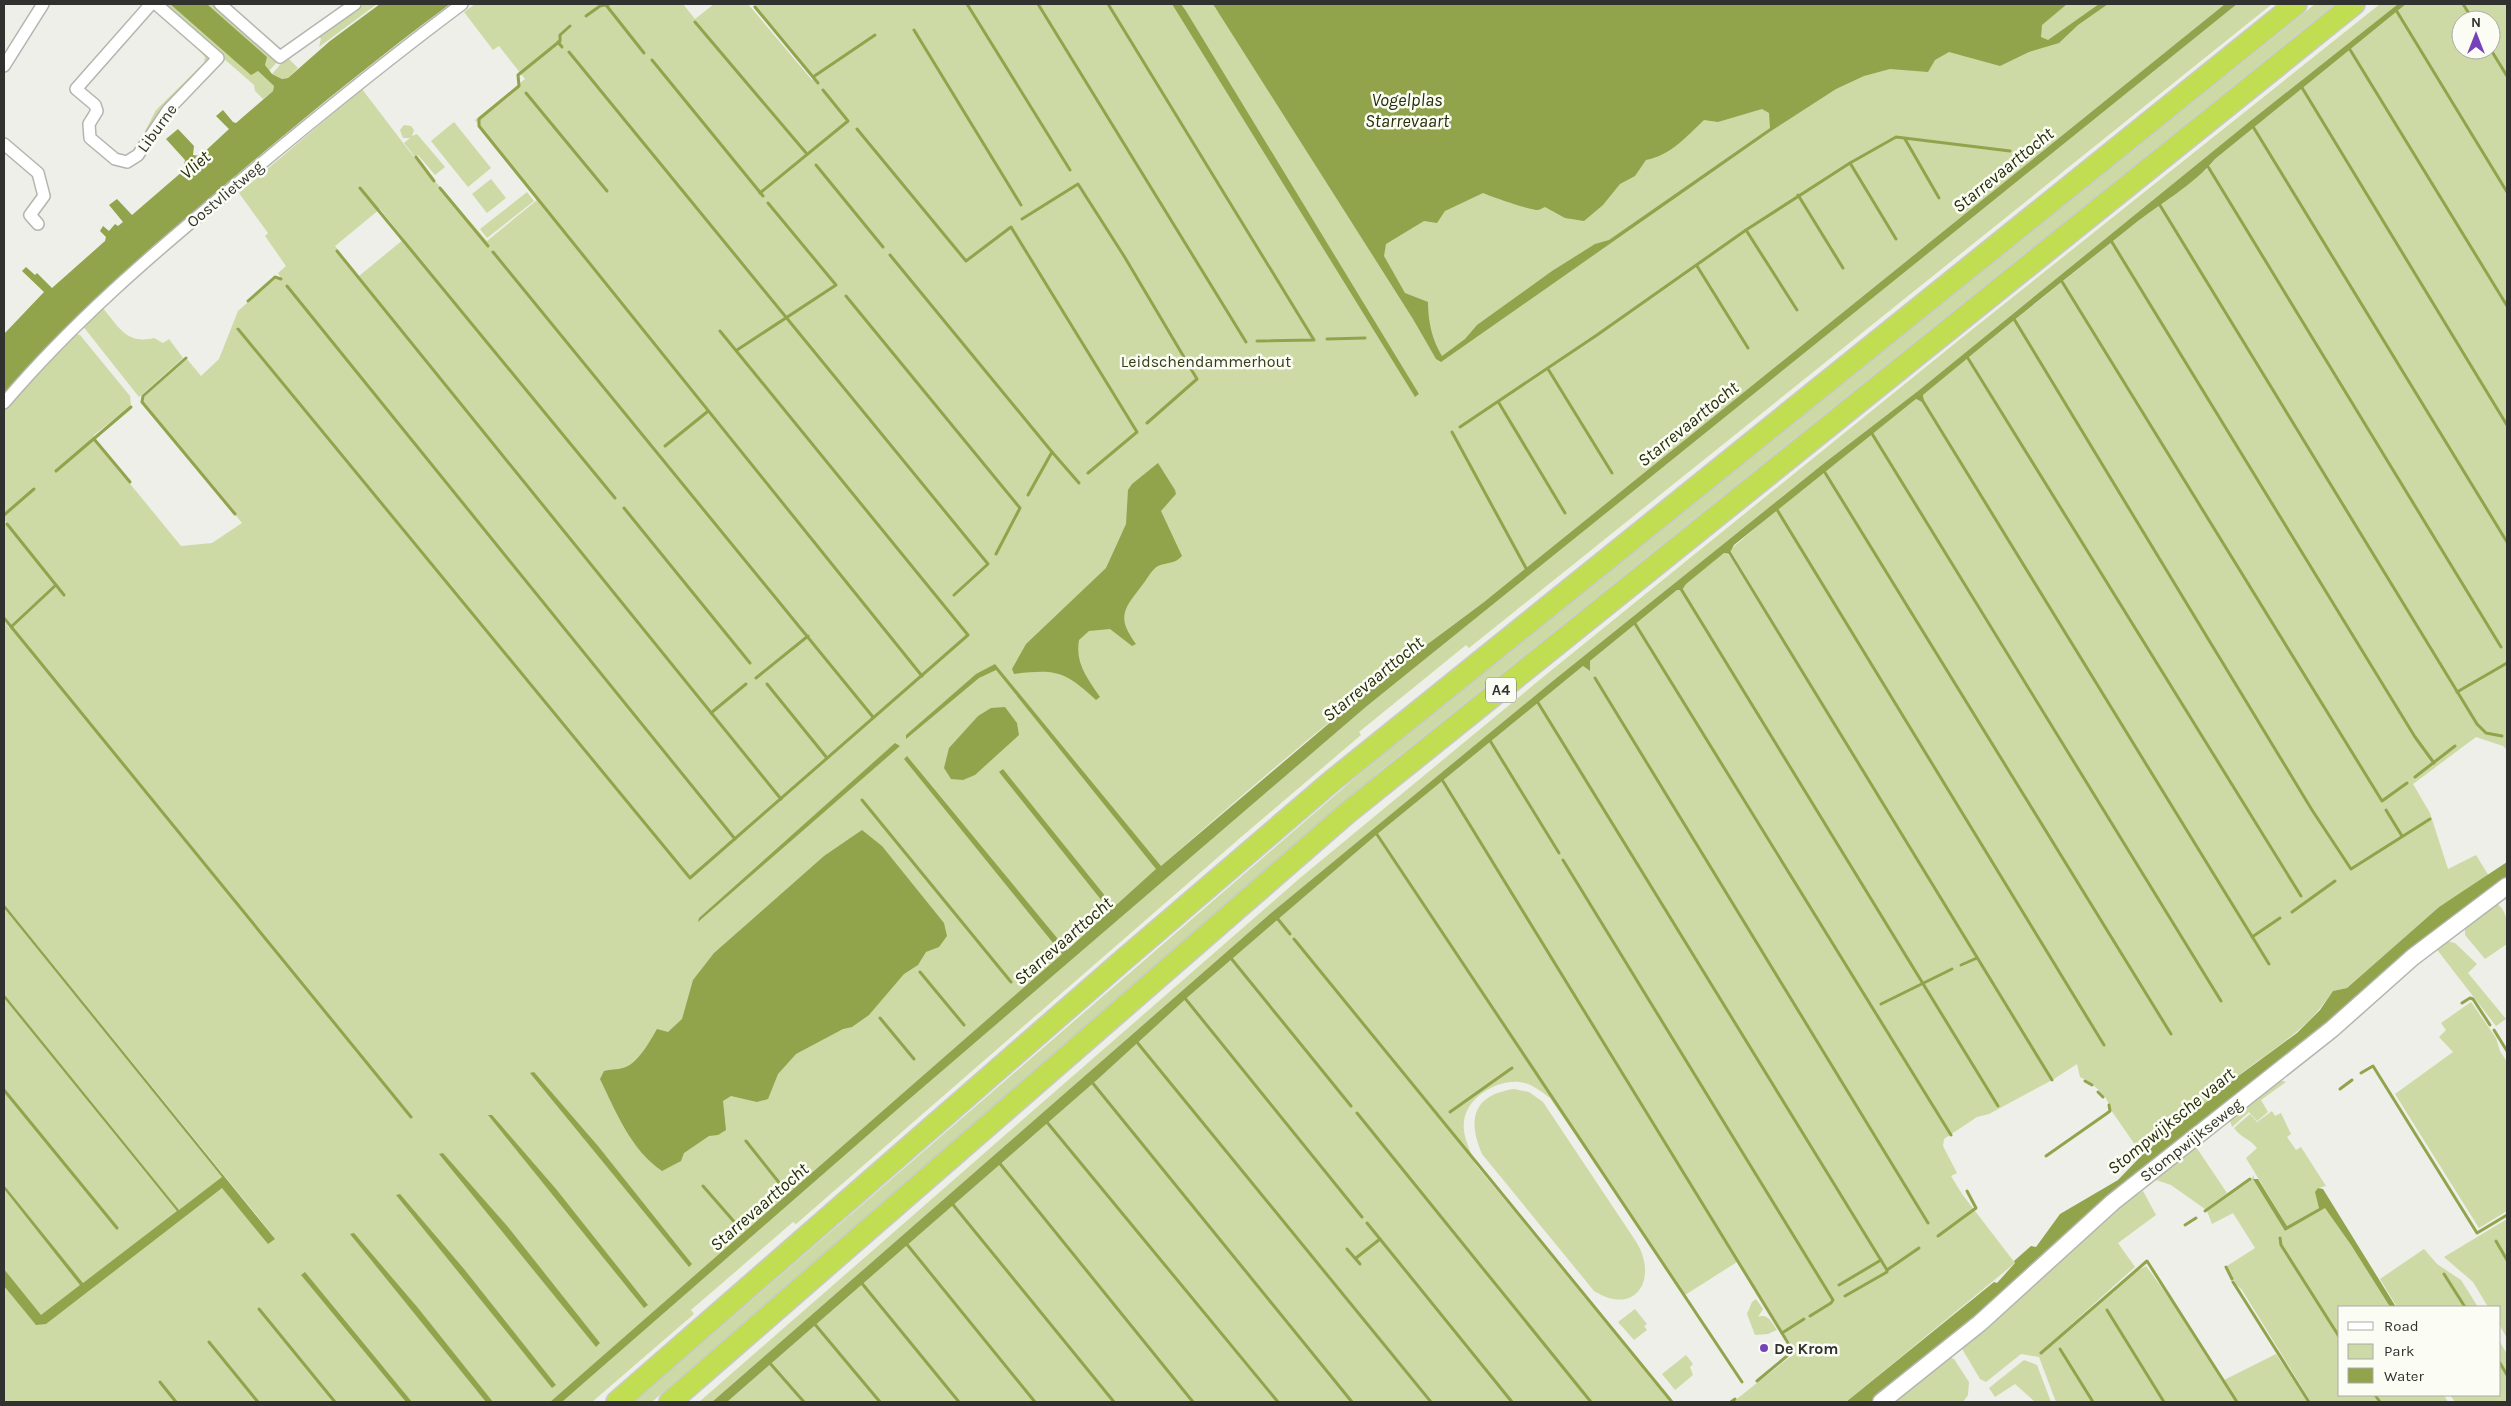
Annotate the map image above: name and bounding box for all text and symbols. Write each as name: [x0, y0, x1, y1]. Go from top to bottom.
north arrow: [2451, 10, 2501, 60]
text: N: [2471, 14, 2481, 31]
water label: Vogelplas Starrevaart: [1365, 89, 1450, 132]
street label: Liburne: [133, 100, 181, 156]
water label: Starrevaarttocht: [1948, 122, 2059, 217]
water label: Vliet: [175, 145, 215, 184]
street label: Oostvlietweg: [183, 157, 267, 231]
park label: Leidschendammerhout: [1121, 352, 1291, 371]
water label: Starrevaarttocht: [1633, 376, 1744, 471]
water label: Starrevaarttocht: [1318, 631, 1429, 726]
road number: A4: [1486, 678, 1516, 702]
water label: Starrevaarttocht: [1009, 892, 1117, 990]
water label: Stompwijksche vaart: [2103, 1062, 2240, 1179]
street label: Stompwijkseweg: [2136, 1094, 2246, 1186]
water label: Starrevaarttocht: [705, 1158, 813, 1256]
legend: [2338, 1306, 2501, 1396]
text: Road: [2384, 1317, 2419, 1335]
place label: De Krom: [1774, 1339, 1839, 1358]
marker: De Krom: [1758, 1342, 1770, 1354]
text: Park: [2384, 1342, 2414, 1360]
text: Water: [2384, 1367, 2425, 1385]

